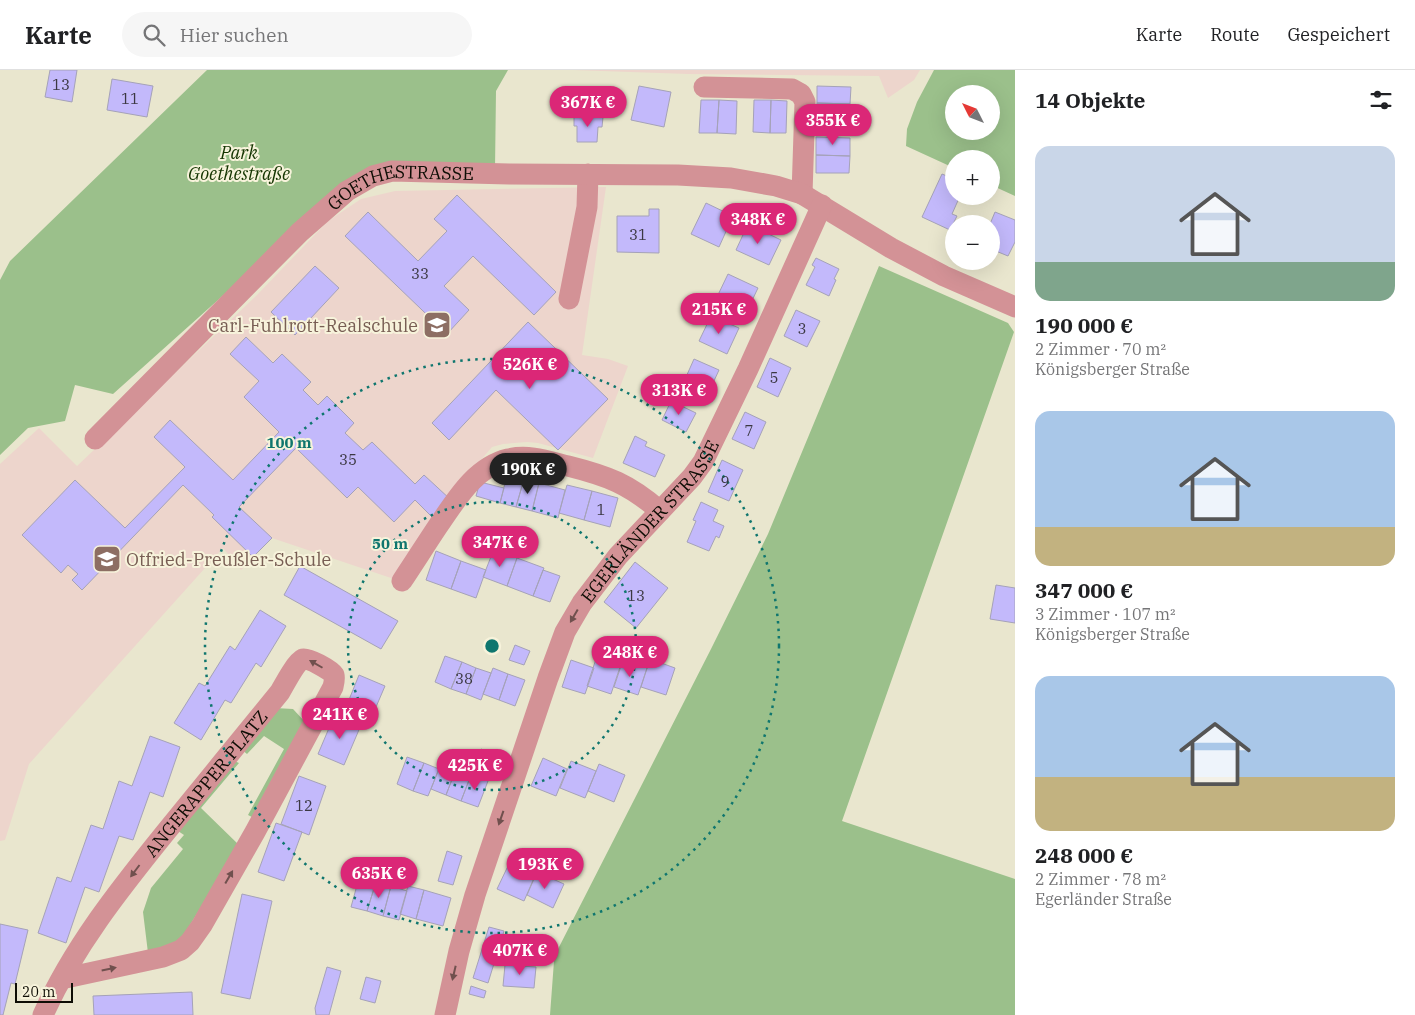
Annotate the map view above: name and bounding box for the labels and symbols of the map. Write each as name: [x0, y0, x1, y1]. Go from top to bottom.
house number: 13: [52, 75, 70, 94]
pin: 367K €: [547, 85, 629, 128]
north arrow: [945, 85, 1000, 140]
house number: 11: [121, 89, 139, 108]
pin: 355K €: [792, 104, 874, 146]
park label: Park Goethestraße: [188, 141, 290, 185]
street label: GOETHESTRASSE: [322, 159, 474, 215]
pin: 348K €: [717, 202, 799, 245]
house number: 31: [629, 225, 647, 244]
house number: 33: [411, 264, 429, 283]
pin: 215K €: [678, 292, 760, 335]
school or university icon: Carl-Fuhlrott-Realschule: [422, 310, 452, 340]
place label: Carl-Fuhlrott-Realschule: [208, 314, 418, 337]
house number: 3: [797, 319, 807, 338]
pin: 526K €: [489, 348, 571, 390]
house number: 5: [769, 368, 779, 387]
pin: 313K €: [638, 374, 720, 416]
house number: 7: [744, 421, 754, 440]
text: 100 m: [266, 433, 312, 452]
street label: EGERLÄNDER STRASSE: [575, 436, 723, 607]
house number: 35: [339, 450, 357, 469]
pin: 190K €: [487, 452, 569, 495]
house number: 9: [720, 472, 730, 491]
house number: 1: [596, 500, 606, 519]
pin: 347K €: [459, 526, 541, 568]
text: 50 m: [372, 534, 408, 553]
school or university icon: Otfried-Preußler-Schule: [92, 544, 122, 574]
place label: Otfried-Preußler-Schule: [126, 548, 331, 571]
house number: 13: [627, 586, 645, 605]
one-way arrow: [570, 610, 579, 623]
pin: 248K €: [589, 636, 671, 678]
centre of rings: [483, 637, 501, 655]
one-way arrow: [310, 659, 323, 668]
house number: 38: [455, 669, 473, 688]
pin: 241K €: [299, 698, 381, 740]
street label: ANGERAPPER PLATZ: [139, 705, 272, 861]
pin: 425K €: [434, 748, 516, 791]
house number: 12: [295, 796, 313, 815]
one-way arrow: [496, 810, 504, 825]
pin: 193K €: [504, 848, 586, 890]
pin: 635K €: [338, 856, 420, 899]
one-way arrow: [130, 864, 141, 877]
one-way arrow: [225, 870, 233, 884]
pin: 407K €: [479, 934, 561, 976]
one-way arrow: [101, 965, 117, 973]
one-way arrow: [450, 966, 458, 981]
scale bar: [15, 980, 72, 1003]

